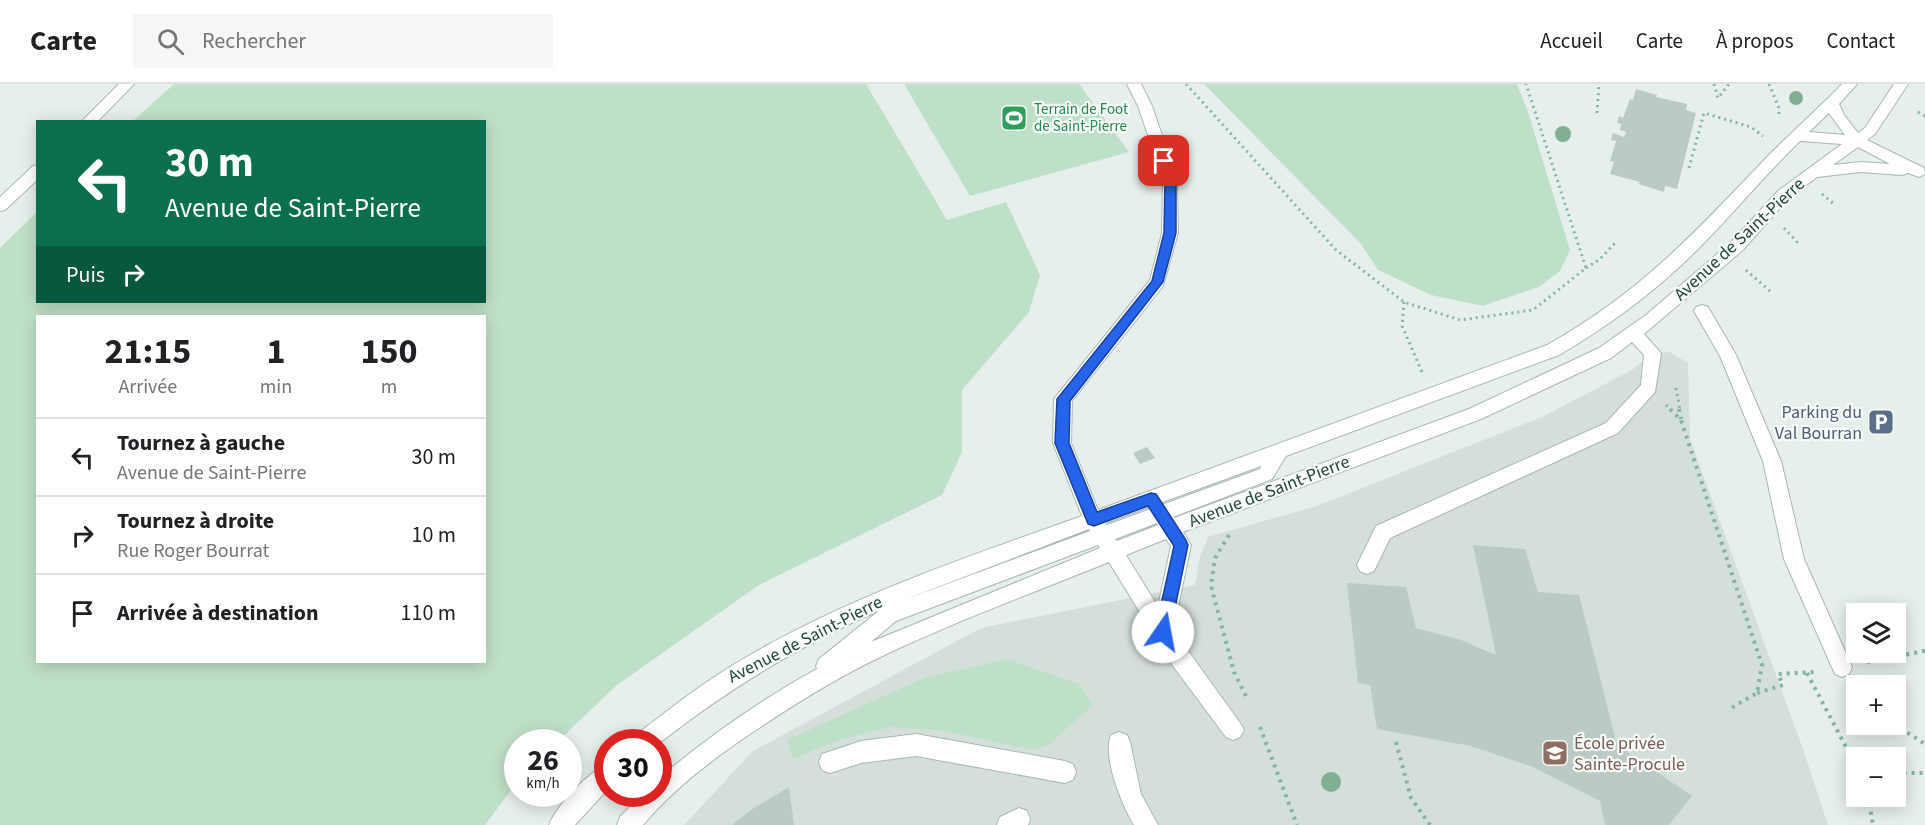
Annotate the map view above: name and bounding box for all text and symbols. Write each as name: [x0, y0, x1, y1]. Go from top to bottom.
search box: [133, 14, 553, 68]
text: Carte: [30, 21, 97, 61]
icon: search: [154, 25, 187, 58]
text: Rechercher: [202, 25, 306, 57]
text: Accueil: [1540, 26, 1603, 56]
text: Carte: [1636, 26, 1683, 56]
text: À propos: [1716, 26, 1793, 56]
text: Contact: [1826, 26, 1895, 56]
place label: Terrain de Foot de Saint-Pierre: [1034, 99, 1128, 137]
sports icon: Terrain de Foot de Saint-Pierre: [999, 103, 1029, 133]
text: 30 m: [165, 133, 254, 193]
pin: [1138, 135, 1189, 186]
icon: left: [66, 144, 144, 222]
icon: arrive: [1147, 144, 1180, 177]
street label: Avenue de Saint-Pierre: [1668, 172, 1810, 307]
text: Avenue de Saint-Pierre: [165, 189, 421, 228]
icon: right: [117, 258, 150, 291]
text: Puis: [66, 259, 105, 291]
text: 21:15: [104, 326, 191, 377]
text: 1: [266, 326, 285, 377]
text: 150: [361, 326, 418, 377]
text: Arrivée: [118, 373, 177, 401]
text: min: [260, 373, 292, 401]
text: m: [381, 373, 397, 401]
place label: Parking du Val Bourran: [1775, 400, 1862, 446]
parking icon: Parking du Val Bourran: [1866, 407, 1896, 437]
text: Tournez à gauche: [117, 427, 285, 459]
icon: left: [66, 441, 99, 474]
text: 30 m: [411, 441, 456, 473]
street label: Avenue de Saint-Pierre: [1185, 449, 1353, 534]
text: Avenue de Saint-Pierre: [117, 459, 307, 487]
text: Tournez à droite: [117, 505, 274, 537]
icon: right: [66, 519, 99, 552]
text: 10 m: [411, 519, 456, 551]
text: Rue Roger Bourrat: [117, 537, 269, 565]
street label: Avenue de Saint-Pierre: [724, 590, 887, 689]
icon: arrive: [66, 597, 99, 630]
text: Arrivée à destination: [117, 597, 319, 629]
text: 110 m: [401, 597, 456, 629]
position arrow: [1131, 600, 1195, 664]
map controls: [1846, 603, 1906, 807]
button: layers: [1846, 603, 1906, 663]
button: +: [1846, 675, 1906, 735]
speed limit sign: 30: [594, 729, 672, 807]
place label: École privée Sainte-Procule: [1574, 731, 1685, 777]
school or university icon: École privée Sainte-Procule: [1540, 738, 1570, 768]
text: 26: [527, 739, 559, 782]
button: −: [1846, 747, 1906, 807]
text: km/h: [526, 773, 560, 794]

